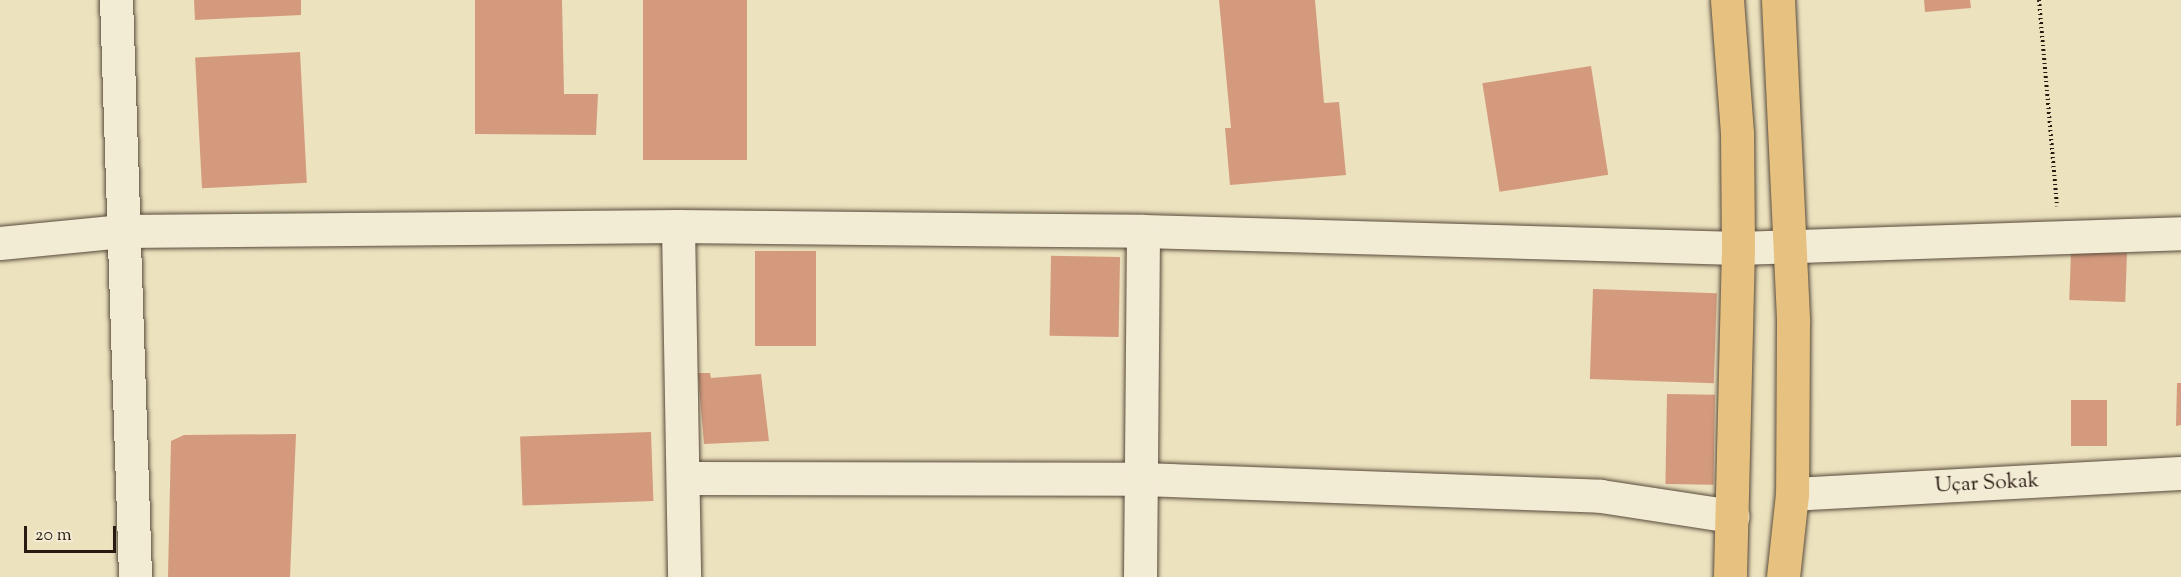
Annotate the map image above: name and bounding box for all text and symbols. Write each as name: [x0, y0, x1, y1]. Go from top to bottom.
street label: Uçar Sokak: [1934, 469, 2040, 499]
scale bar: [27, 514, 118, 552]
text: 20 m: [35, 523, 72, 549]

